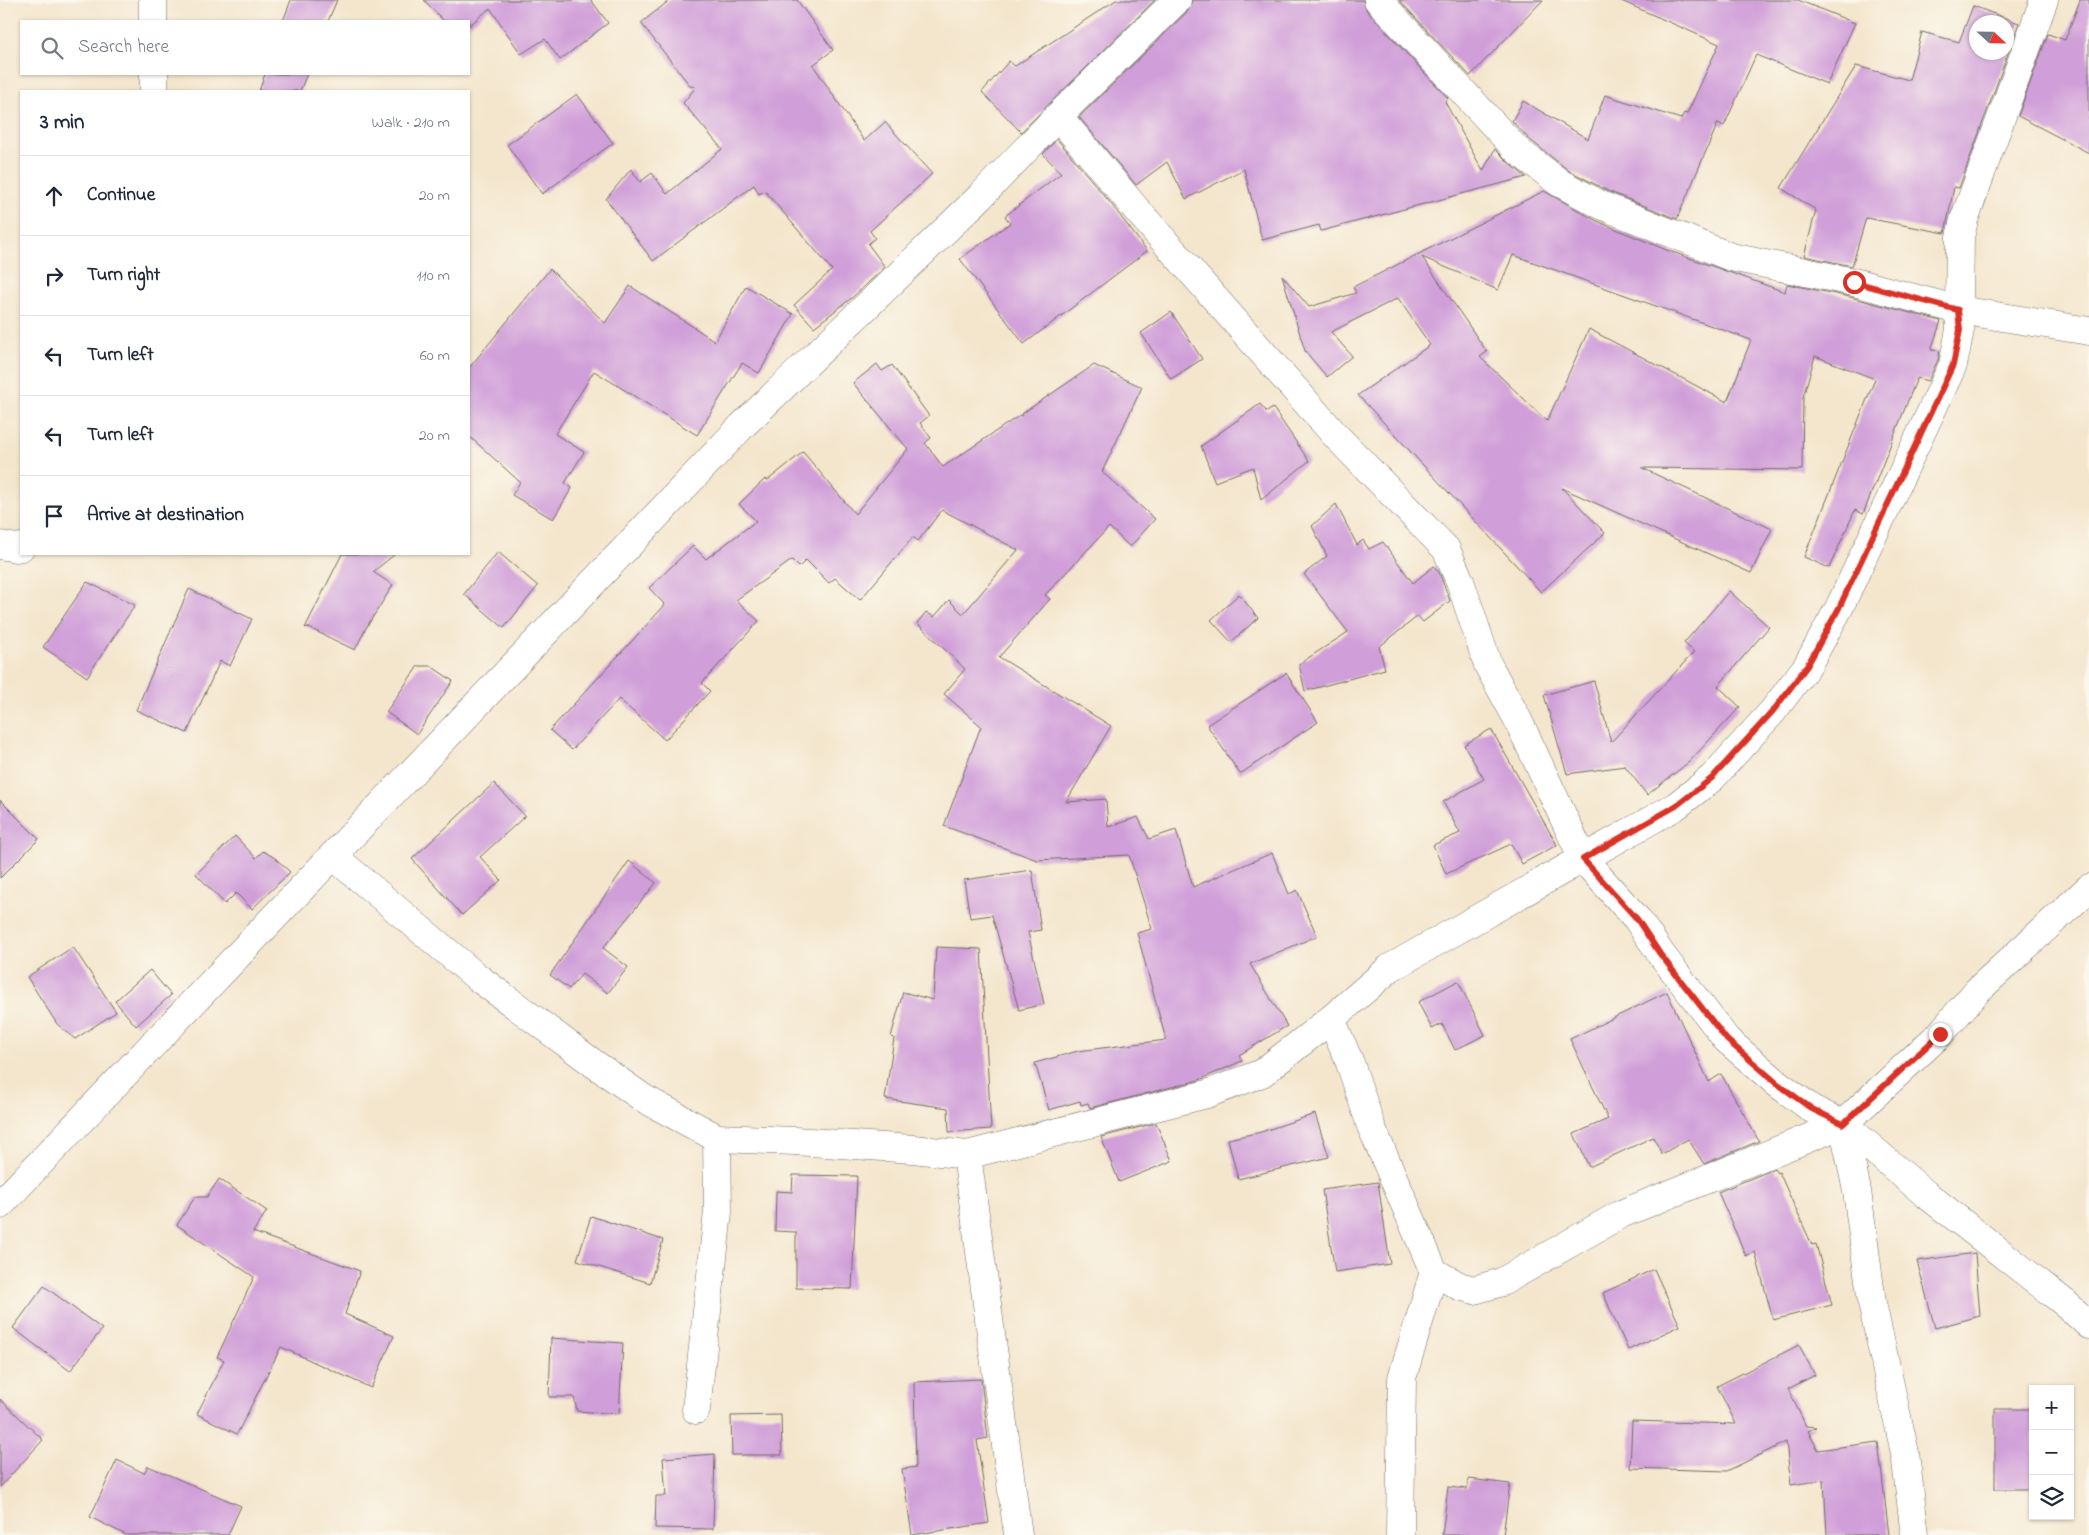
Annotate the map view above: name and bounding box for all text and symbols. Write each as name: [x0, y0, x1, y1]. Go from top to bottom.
north arrow: [1969, 15, 2014, 60]
search box: [20, 20, 470, 75]
icon: search: [38, 34, 66, 62]
text: Search here: [78, 34, 169, 61]
text: 3 min: [40, 108, 84, 138]
text: Walk · 210 m: [371, 111, 450, 135]
icon: ahead: [40, 182, 68, 210]
text: Continue: [87, 182, 155, 209]
text: 20 m: [419, 184, 450, 208]
icon: right: [40, 262, 68, 290]
text: Turn right: [87, 262, 160, 289]
text: 110 m: [416, 264, 450, 288]
route start: [1843, 271, 1866, 294]
icon: left: [40, 342, 68, 370]
text: Turn left: [87, 342, 154, 369]
text: 60 m: [420, 344, 450, 368]
icon: left: [40, 422, 68, 450]
text: Turn left: [87, 422, 154, 449]
text: 20 m: [419, 424, 450, 448]
icon: arrive: [40, 502, 68, 530]
text: Arrive at destination: [87, 502, 244, 529]
route end: [1929, 1023, 1952, 1046]
map controls: [2029, 1385, 2074, 1520]
button: +: [2029, 1385, 2074, 1430]
button: −: [2029, 1430, 2074, 1475]
button: layers: [2029, 1475, 2074, 1520]

